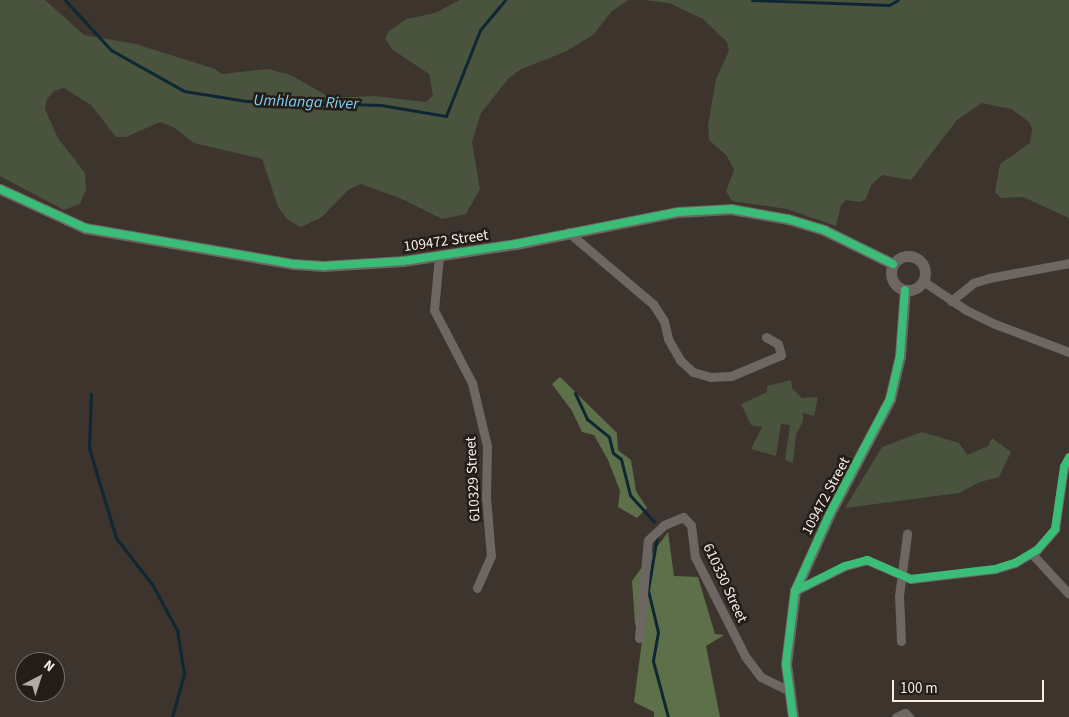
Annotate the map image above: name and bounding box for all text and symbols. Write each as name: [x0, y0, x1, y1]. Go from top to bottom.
water label: Umhlanga River: [253, 91, 359, 113]
street label: 109472 Street: [403, 226, 489, 256]
street label: 610329 Street: [462, 436, 484, 522]
street label: 109472 Street: [798, 454, 854, 538]
street label: 610330 Street: [699, 541, 751, 625]
north arrow: [15, 652, 65, 702]
text: N: [39, 656, 59, 677]
scale bar: [894, 670, 1046, 702]
text: 100 m: [900, 678, 938, 699]

